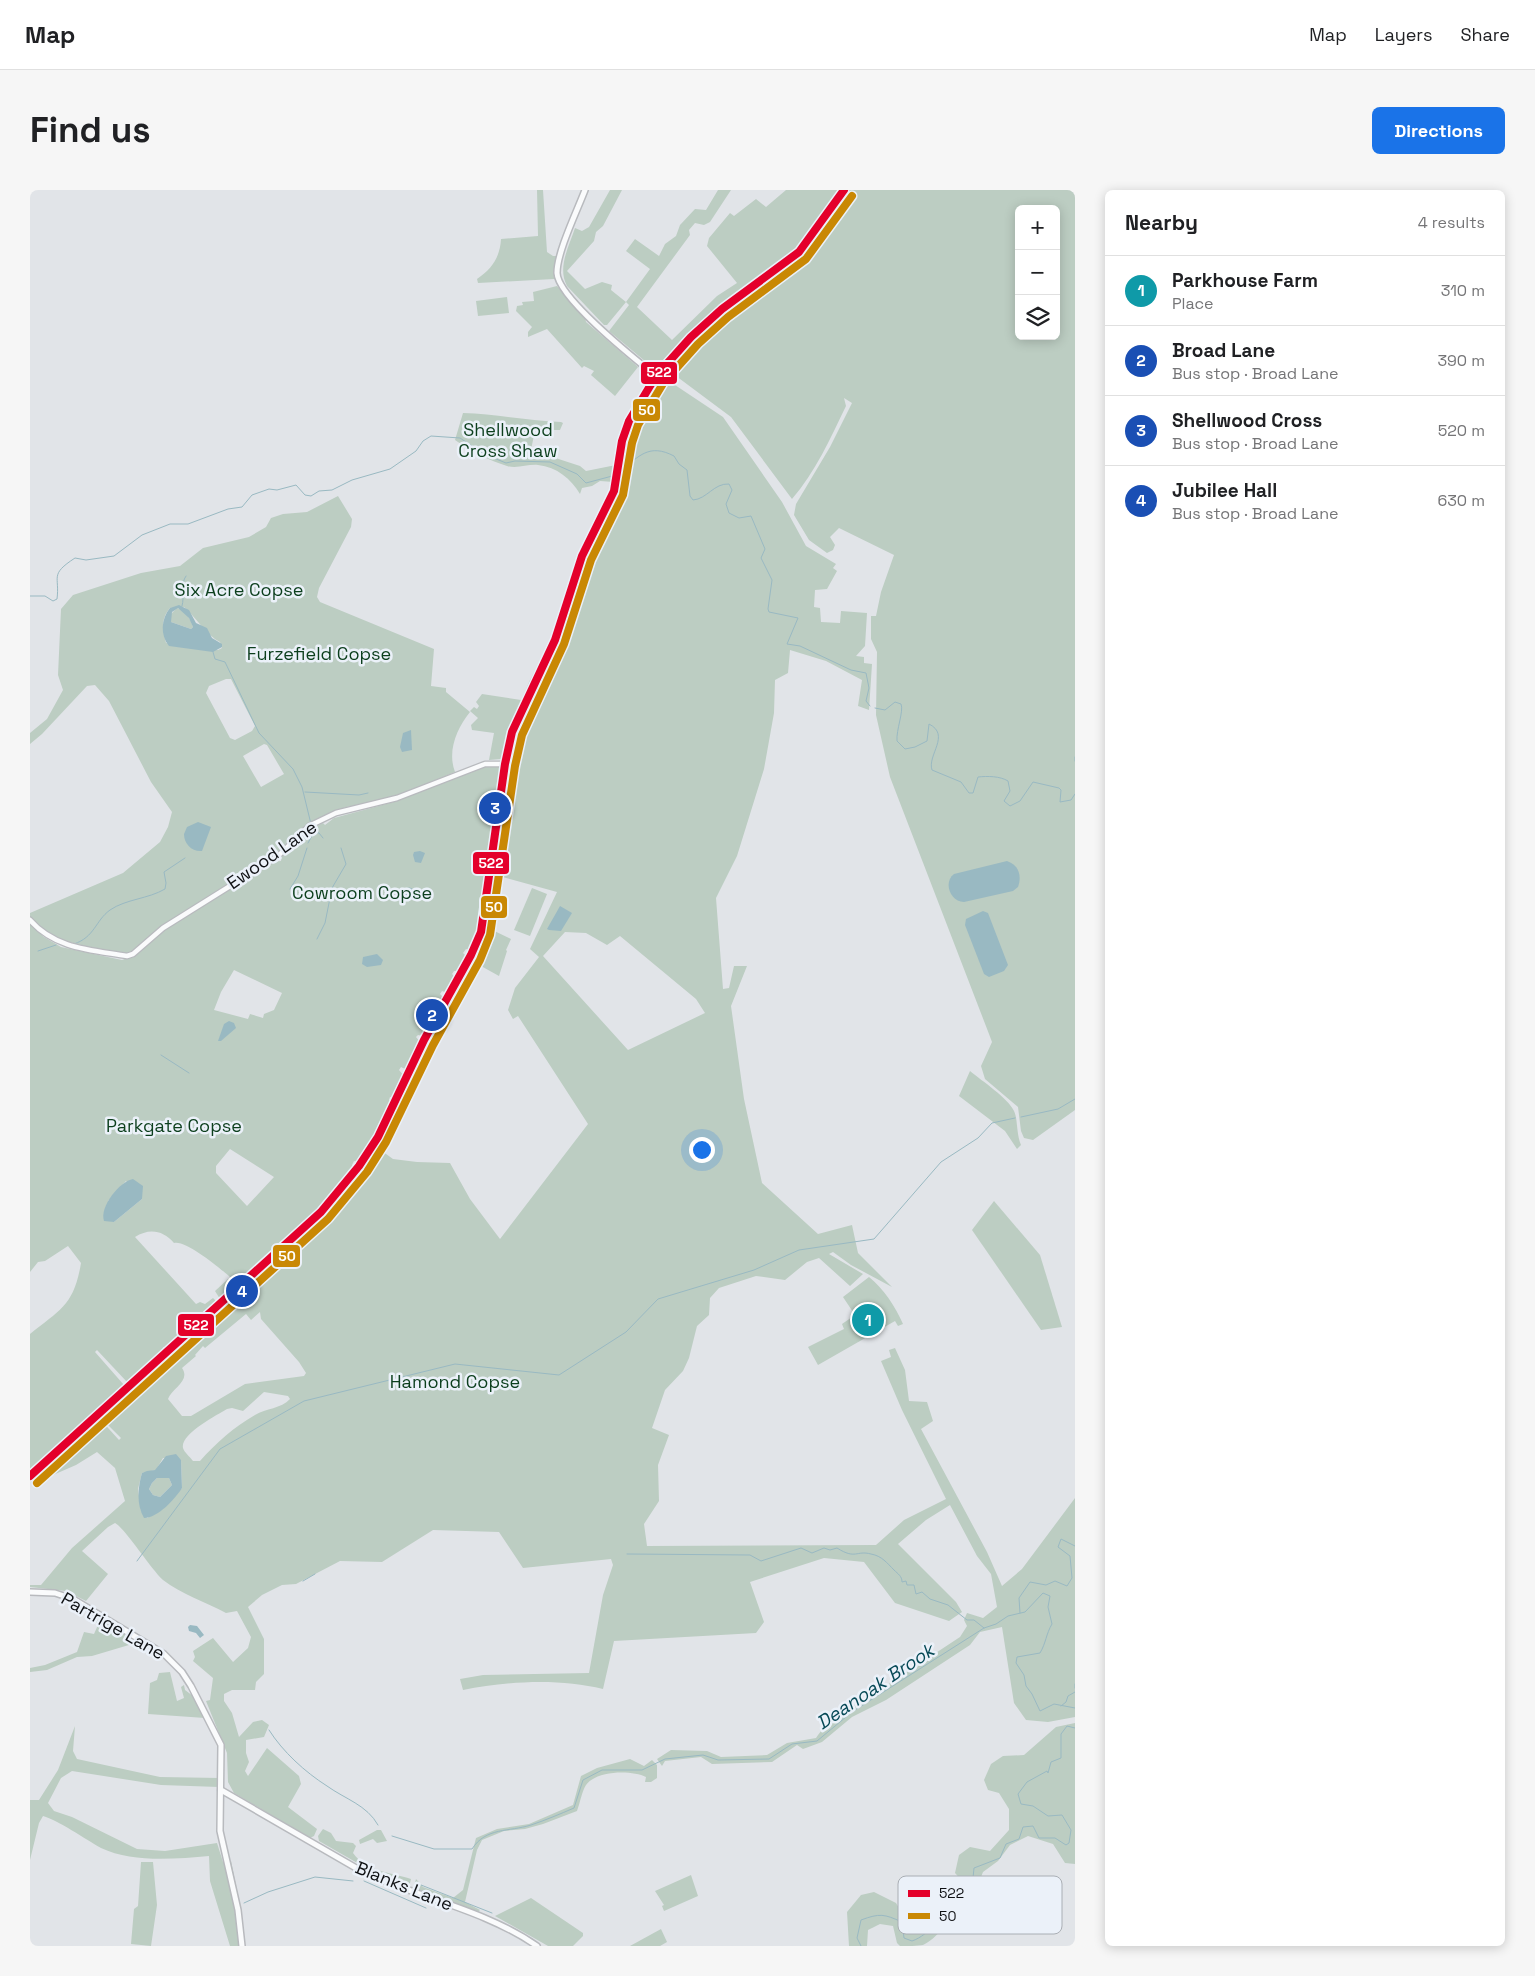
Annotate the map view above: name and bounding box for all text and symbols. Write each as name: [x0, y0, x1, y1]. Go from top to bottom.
text: Map: [25, 19, 75, 50]
text: Map: [1309, 23, 1347, 46]
text: Layers: [1375, 23, 1432, 46]
text: Share: [1460, 23, 1510, 46]
button: Directions: [1372, 107, 1505, 154]
text: Find us: [30, 108, 151, 152]
map controls: [1015, 205, 1060, 340]
button: +: [1015, 205, 1060, 250]
text: Nearby: [1125, 209, 1198, 236]
text: 4 results: [1418, 212, 1485, 233]
button: −: [1015, 250, 1060, 295]
text: Parkhouse Farm: [1172, 268, 1318, 293]
text: 1: [1137, 280, 1145, 301]
text: 310 m: [1441, 280, 1485, 301]
text: Place: [1172, 293, 1214, 314]
button: layers: [1015, 295, 1060, 340]
text: Broad Lane: [1172, 338, 1275, 363]
text: 2: [1136, 350, 1146, 371]
text: 390 m: [1437, 350, 1485, 371]
line badge: 522: [640, 361, 678, 385]
text: 522: [647, 363, 671, 381]
text: Bus stop · Broad Lane: [1172, 363, 1338, 384]
line badge: 50: [632, 398, 661, 422]
text: 50: [638, 401, 656, 419]
text: Shellwood Cross: [1172, 408, 1322, 433]
park label: Shellwood Cross Shaw: [458, 418, 558, 462]
text: 3: [1136, 420, 1146, 441]
text: 520 m: [1438, 420, 1485, 441]
text: Bus stop · Broad Lane: [1172, 433, 1338, 454]
text: Jubilee Hall: [1172, 478, 1277, 503]
text: 4: [1136, 490, 1146, 511]
text: 630 m: [1437, 490, 1485, 511]
text: Bus stop · Broad Lane: [1172, 503, 1338, 524]
park label: Six Acre Copse: [175, 578, 303, 601]
park label: Furzefield Copse: [247, 642, 391, 665]
pin: 3: [479, 789, 511, 827]
street label: Ewood Lane: [222, 815, 321, 894]
line badge: 522: [472, 851, 510, 875]
text: 522: [479, 854, 503, 872]
park label: Cowroom Copse: [292, 881, 432, 904]
line badge: 50: [480, 895, 508, 919]
text: 50: [485, 898, 503, 916]
pin: 2: [416, 996, 448, 1034]
park label: Parkgate Copse: [106, 1114, 242, 1137]
your location: [689, 1137, 715, 1163]
line badge: 50: [272, 1244, 301, 1268]
text: 50: [278, 1247, 296, 1265]
pin: 4: [226, 1272, 258, 1310]
pin: 1: [852, 1301, 884, 1339]
line badge: 522: [177, 1313, 215, 1337]
text: 522: [184, 1316, 208, 1334]
park label: Hamond Copse: [390, 1370, 520, 1393]
street label: Partrige Lane: [57, 1587, 169, 1665]
water label: Deanoak Brook: [811, 1636, 941, 1735]
street label: Blanks Lane: [352, 1856, 456, 1916]
legend: [898, 1876, 1062, 1934]
text: 522: [939, 1884, 964, 1902]
text: 50: [939, 1907, 956, 1925]

